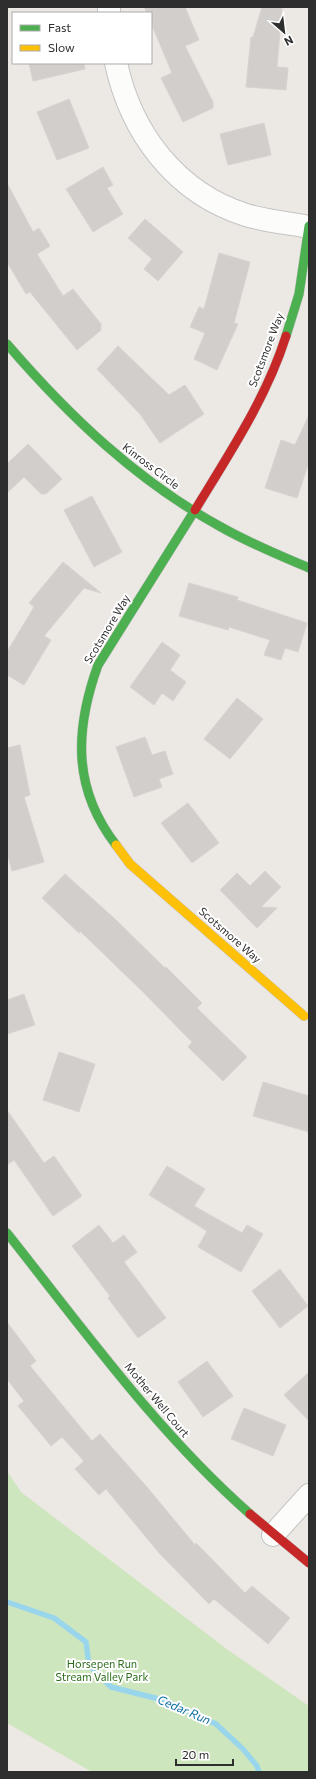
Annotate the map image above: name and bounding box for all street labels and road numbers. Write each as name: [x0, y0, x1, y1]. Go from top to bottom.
street label: Scotsmore Way: [245, 311, 286, 389]
street label: Kinross Circle: [120, 440, 182, 491]
street label: Scotsmore Way: [81, 592, 132, 666]
street label: Scotsmore Way: [197, 904, 264, 965]
street label: Mother Well Court: [122, 1360, 193, 1440]

